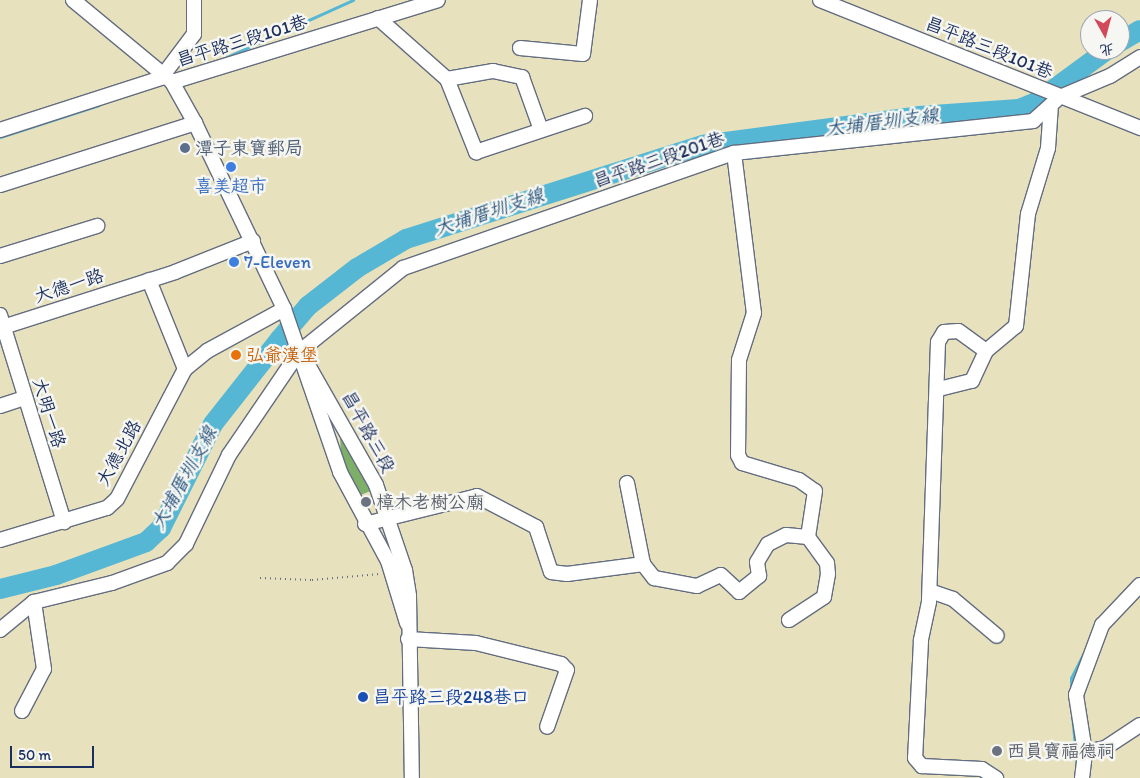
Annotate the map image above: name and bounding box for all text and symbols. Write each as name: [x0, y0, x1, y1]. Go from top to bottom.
north arrow: [1080, 10, 1130, 60]
street label: 昌平路三段101巷: [174, 11, 310, 71]
street label: 昌平路三段101巷: [922, 13, 1056, 83]
text: 北: [1099, 40, 1115, 59]
water label: 大埔厝圳支線: [824, 104, 940, 140]
street label: 昌平路三段201巷: [591, 128, 727, 192]
place label: 潭子東寶郵局: [195, 137, 303, 159]
marker: 潭子東寶郵局: [179, 142, 191, 154]
marker: 喜美超市: [225, 161, 237, 173]
place label: 喜美超市: [195, 175, 267, 197]
water label: 大埔厝圳支線: [431, 184, 547, 240]
place label: 7-Eleven: [244, 251, 311, 273]
marker: 7-Eleven: [228, 256, 240, 268]
street label: 大德一路: [31, 265, 107, 307]
place label: 弘爺漢堡: [246, 344, 318, 366]
marker: 弘爺漢堡: [230, 349, 242, 361]
street label: 大明一路: [28, 375, 70, 451]
street label: 昌平路三段: [337, 387, 399, 477]
street label: 大德北路: [92, 416, 146, 490]
water label: 大埔厝圳支線: [146, 423, 222, 533]
place label: 樟木老樹公廟: [376, 491, 484, 513]
marker: 樟木老樹公廟: [360, 496, 372, 508]
place label: 昌平路三段248巷口: [373, 686, 529, 708]
marker: 昌平路三段248巷口: [357, 691, 369, 703]
scale bar: [12, 736, 96, 768]
place label: 西員寶福德祠: [1007, 740, 1115, 762]
marker: 西員寶福德祠: [991, 745, 1003, 757]
text: 50 m: [18, 746, 51, 764]

